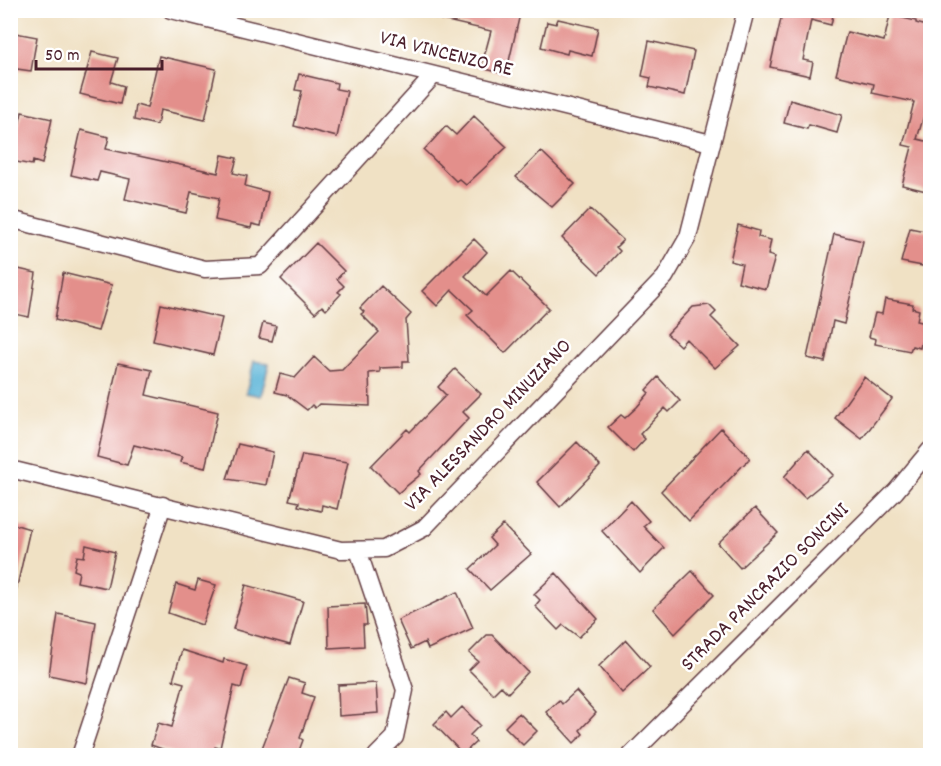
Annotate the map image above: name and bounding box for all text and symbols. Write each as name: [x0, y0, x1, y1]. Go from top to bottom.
street label: VIA VINCENZO RE: [376, 24, 516, 86]
scale bar: [36, 33, 162, 71]
text: 50 m: [45, 44, 80, 69]
street label: VIA ALESSANDRO MINUZIANO: [398, 333, 580, 519]
street label: STRADA PANCRAZIO SONCINI: [675, 496, 858, 679]

